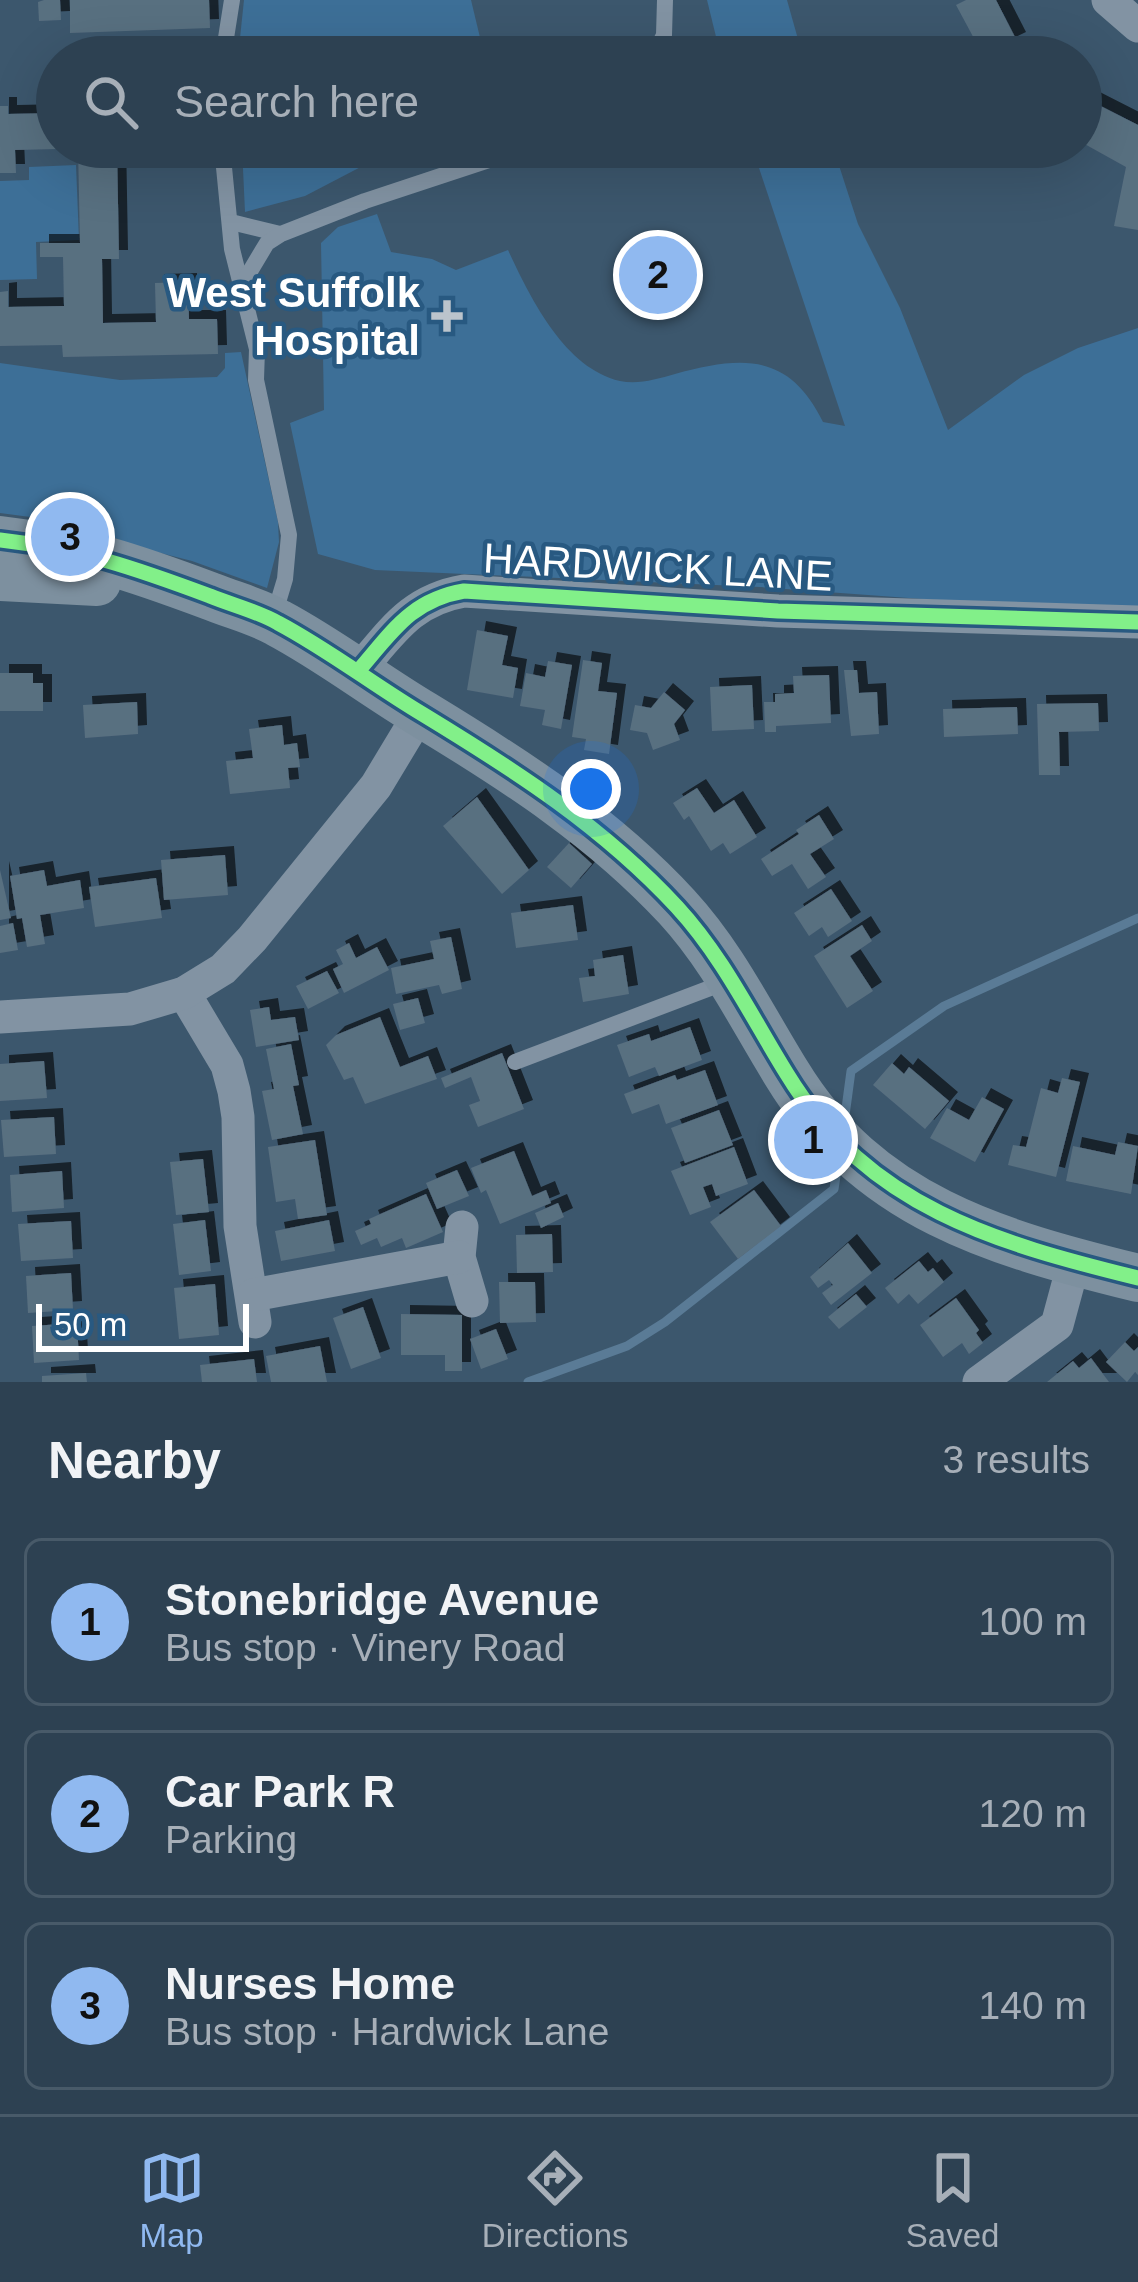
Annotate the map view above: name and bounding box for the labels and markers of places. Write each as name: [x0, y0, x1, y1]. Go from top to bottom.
pin: 2: [619, 230, 697, 320]
place label: West Suffolk Hospital: [166, 269, 421, 364]
marker: West Suffolk Hospital: [431, 300, 463, 332]
pin: 3: [31, 492, 109, 582]
pin: 1: [774, 1095, 852, 1185]

